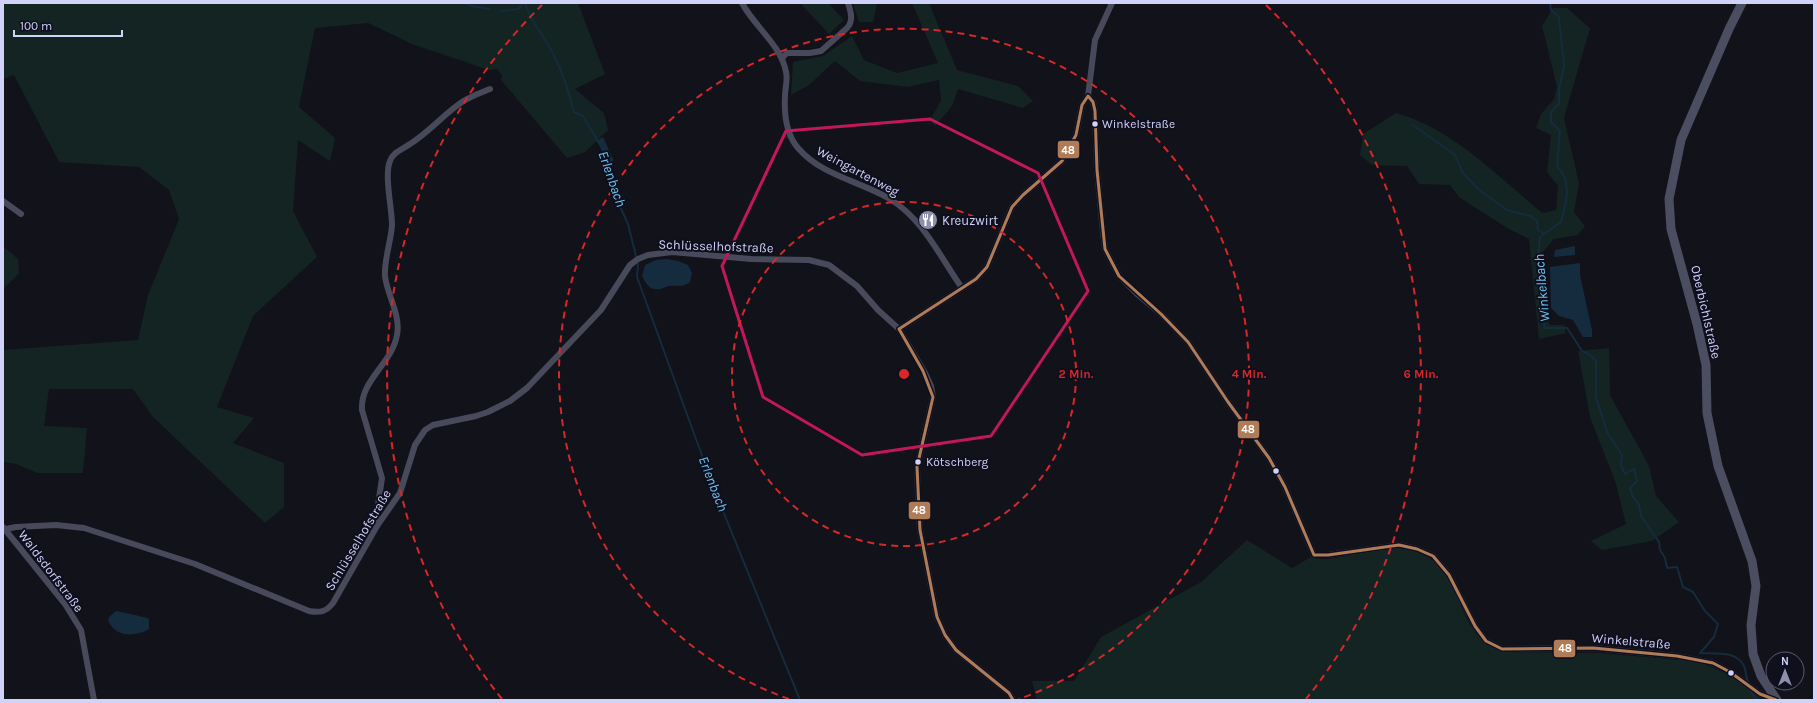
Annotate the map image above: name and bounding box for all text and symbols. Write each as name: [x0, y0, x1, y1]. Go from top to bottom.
scale bar: [14, 12, 122, 38]
text: 100 m: [20, 19, 52, 33]
place label: Winkelstraße: [1102, 117, 1175, 131]
marker: Winkelstraße: [1090, 119, 1100, 129]
line badge: 48: [1057, 140, 1080, 159]
street label: Weingartenweg: [814, 143, 903, 199]
text: 48: [1061, 144, 1075, 157]
water label: Erlenbach: [595, 149, 629, 209]
restaurant icon: Kreuzwirt: [917, 209, 939, 231]
place label: Kreuzwirt: [942, 213, 998, 228]
street label: Schlüsselhofstraße: [658, 236, 774, 256]
water label: Winkelbach: [1531, 253, 1553, 323]
street label: Oberbichlstraße: [1688, 264, 1724, 361]
centre of rings: [897, 367, 911, 381]
text: 2 Min.: [1059, 367, 1094, 381]
text: 4 Min.: [1232, 367, 1267, 381]
text: 6 Min.: [1404, 367, 1439, 381]
line badge: 48: [1237, 420, 1260, 439]
text: 48: [1241, 423, 1255, 436]
water label: Erlenbach: [695, 454, 731, 514]
place label: Kötschberg: [926, 455, 989, 469]
marker: Kötschberg: [913, 457, 923, 467]
unlabelled marker: [1271, 466, 1281, 476]
street label: Schlüsselhofstraße: [322, 486, 394, 593]
line badge: 48: [908, 501, 931, 520]
text: 48: [912, 504, 926, 517]
street label: Waldsdorfstraße: [15, 527, 87, 615]
street label: Winkelstraße: [1591, 630, 1671, 652]
line badge: 48: [1553, 639, 1576, 658]
text: 48: [1558, 642, 1572, 655]
north arrow: [1765, 651, 1805, 691]
text: N: [1781, 655, 1789, 668]
unlabelled marker: [1726, 668, 1736, 678]

